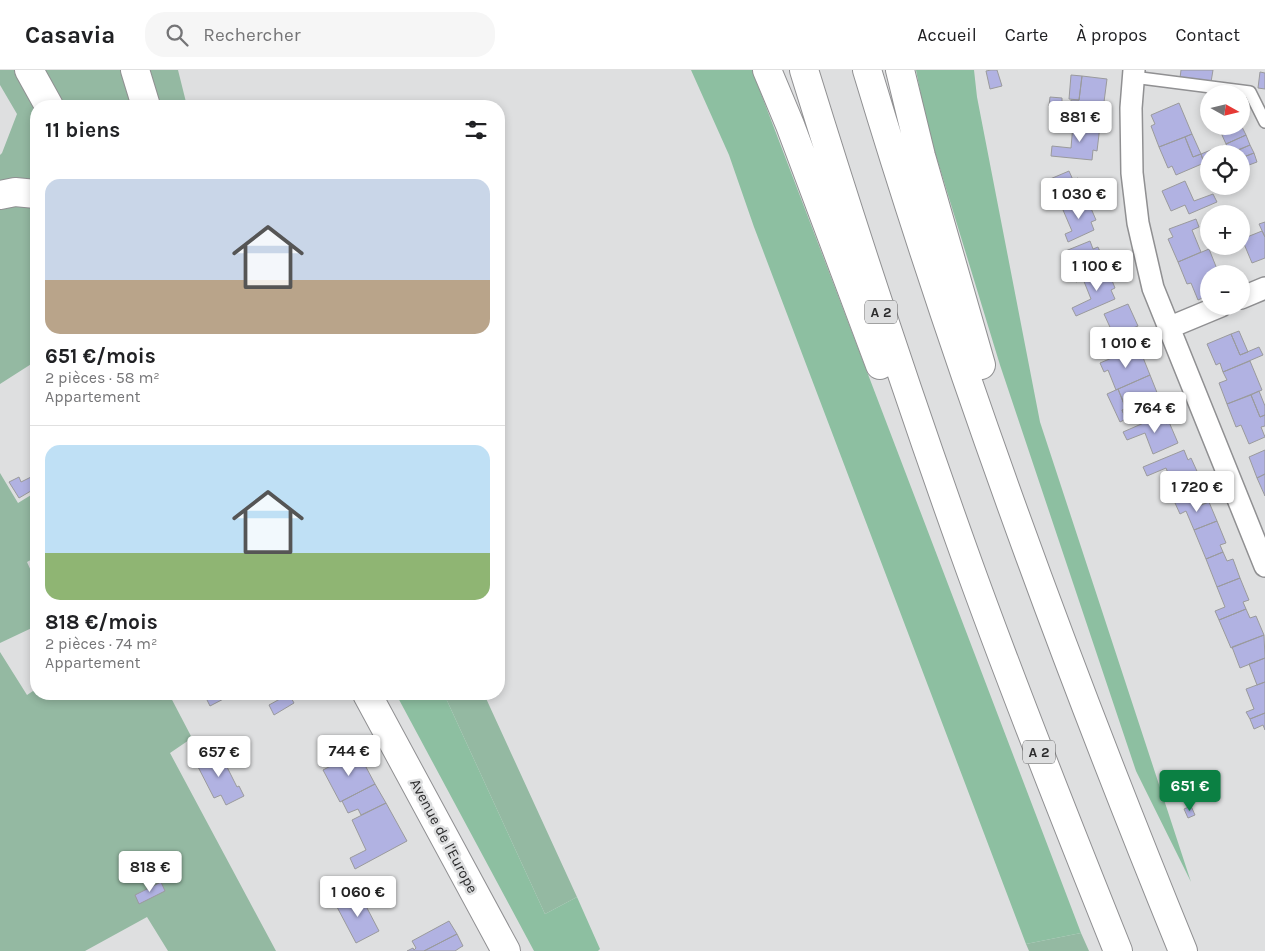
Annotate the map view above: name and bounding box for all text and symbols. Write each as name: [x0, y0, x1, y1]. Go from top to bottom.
search box: [145, 12, 495, 57]
text: Casavia: [25, 21, 115, 49]
icon: search: [163, 21, 191, 49]
text: Rechercher: [203, 24, 301, 46]
text: Accueil: [917, 24, 977, 46]
text: Carte: [1005, 24, 1048, 46]
text: À propos: [1076, 24, 1148, 46]
text: Contact: [1176, 24, 1240, 46]
north arrow: [1200, 85, 1250, 135]
map controls: [1200, 85, 1250, 315]
pin: 881 €: [1045, 100, 1115, 143]
text: 881 €: [1060, 107, 1100, 126]
icon: filters: [462, 116, 490, 144]
text: 11 biens: [45, 118, 120, 142]
button: locate: [1200, 145, 1250, 195]
pin: 1 030 €: [1033, 178, 1125, 220]
text: 1 030 €: [1052, 184, 1106, 203]
button: +: [1200, 205, 1250, 255]
icon: home: [223, 212, 313, 302]
pin: 1 100 €: [1051, 250, 1143, 292]
text: 1 100 €: [1072, 256, 1122, 275]
button: −: [1200, 265, 1250, 315]
road number: A 2: [865, 300, 897, 323]
pin: 1 010 €: [1080, 326, 1172, 369]
text: 1 010 €: [1101, 333, 1151, 352]
text: 651 €/mois: [45, 344, 156, 368]
text: 2 pièces · 58 m²: [45, 368, 160, 387]
text: Appartement: [45, 387, 141, 406]
pin: 764 €: [1120, 392, 1190, 434]
text: 764 €: [1134, 398, 1176, 417]
pin: 1 720 €: [1151, 470, 1243, 513]
icon: home: [223, 477, 313, 567]
text: 1 720 €: [1171, 477, 1223, 496]
text: 818 €/mois: [45, 610, 158, 634]
text: 2 pièces · 74 m²: [45, 634, 157, 653]
text: Appartement: [45, 653, 141, 672]
pin: 744 €: [314, 734, 384, 777]
pin: 657 €: [184, 736, 254, 778]
road number: A 2: [1023, 740, 1055, 764]
text: 744 €: [328, 741, 370, 760]
text: 657 €: [198, 742, 240, 761]
pin: 651 €: [1155, 770, 1225, 812]
street label: Avenue de l'Europe: [406, 776, 482, 896]
text: 651 €: [1171, 776, 1209, 795]
pin: 818 €: [115, 850, 185, 893]
text: 818 €: [130, 857, 170, 876]
pin: 1 060 €: [312, 876, 404, 918]
text: 1 060 €: [331, 882, 385, 901]

